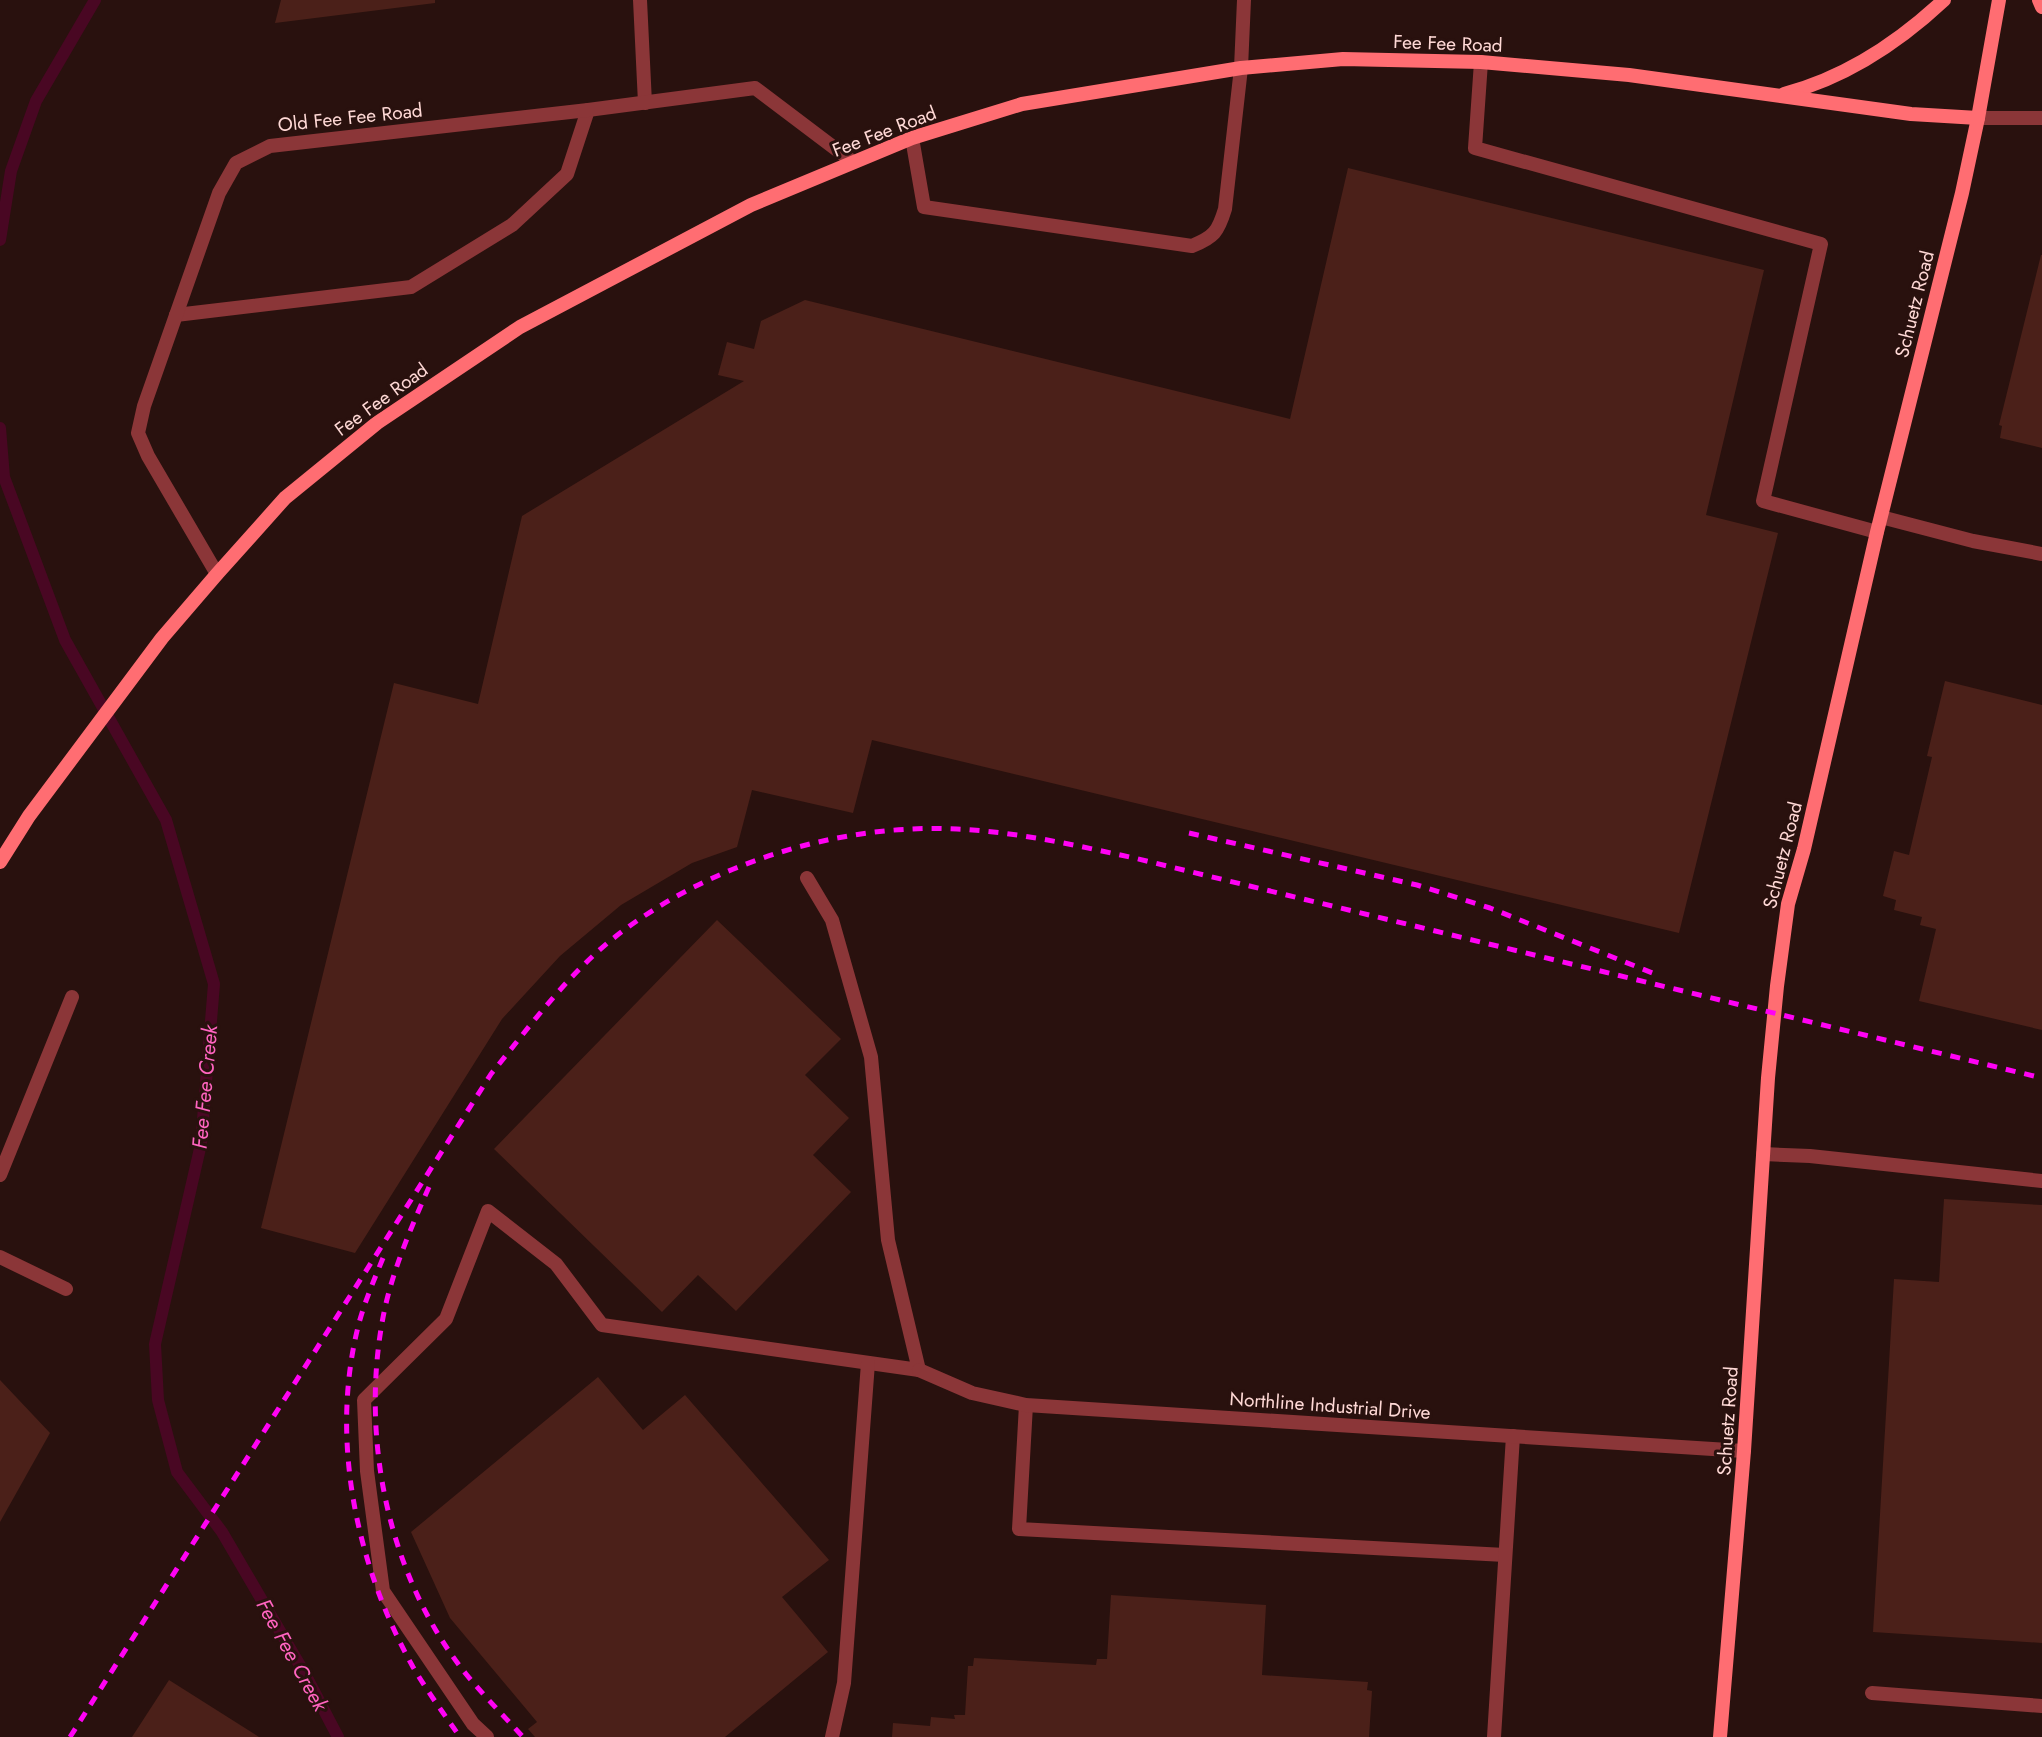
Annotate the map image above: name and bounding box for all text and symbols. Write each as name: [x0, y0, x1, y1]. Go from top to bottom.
street label: Fee Fee Road: [1393, 28, 1503, 59]
street label: Old Fee Fee Road: [276, 96, 424, 139]
street label: Fee Fee Road: [828, 99, 940, 164]
street label: Schuetz Road: [1888, 248, 1941, 360]
street label: Fee Fee Road: [329, 356, 433, 442]
street label: Schuetz Road: [1756, 799, 1809, 911]
water label: Fee Fee Creek: [185, 1023, 225, 1150]
street label: Schuetz Road: [1710, 1366, 1745, 1476]
street label: Northline Industrial Drive: [1229, 1385, 1432, 1426]
water label: Fee Fee Creek: [249, 1593, 336, 1718]

